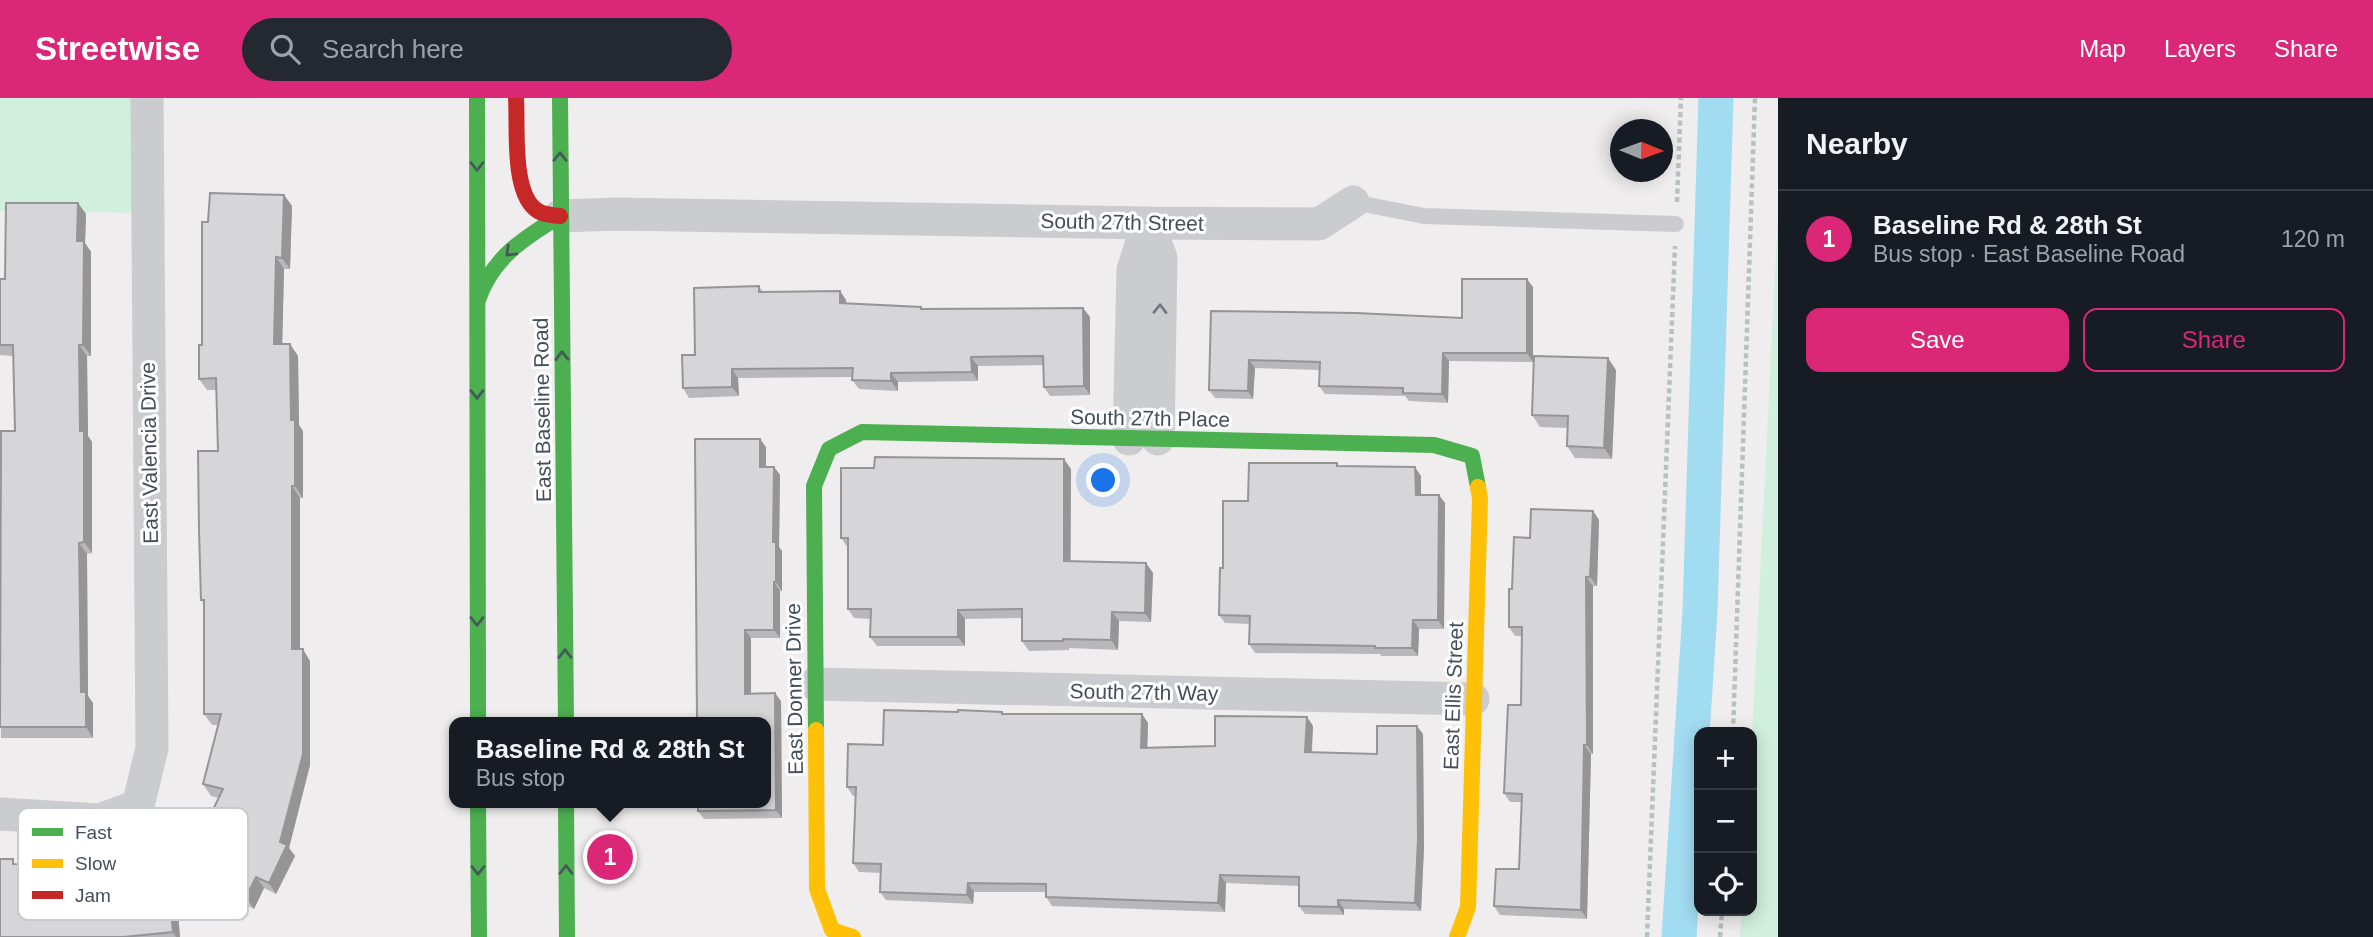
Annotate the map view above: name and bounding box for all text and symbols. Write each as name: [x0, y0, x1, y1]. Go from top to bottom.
search box: [242, 18, 732, 81]
text: Streetwise: [35, 30, 200, 67]
icon: search: [266, 30, 304, 68]
text: Search here: [322, 34, 464, 64]
text: Map: [2079, 35, 2126, 62]
text: Layers: [2164, 35, 2236, 62]
text: Share: [2274, 35, 2338, 62]
north arrow: [1610, 119, 1673, 182]
text: Nearby: [1806, 127, 1908, 160]
one-way arrow: [552, 151, 568, 162]
one-way arrow: [469, 161, 485, 172]
street label: South 27th Street: [1040, 209, 1204, 235]
text: Baseline Rd & 28th St: [1873, 210, 2142, 240]
text: 1: [1823, 226, 1835, 252]
text: 120 m: [2281, 226, 2345, 252]
text: Bus stop · East Baseline Road: [1873, 241, 2185, 267]
one-way arrow: [505, 243, 518, 256]
one-way arrow: [1152, 304, 1168, 314]
button: Save: [1806, 308, 2069, 372]
button: Share: [2083, 308, 2345, 372]
street label: East Baseline Road: [529, 318, 555, 502]
one-way arrow: [555, 350, 570, 361]
street label: East Valencia Drive: [136, 362, 162, 544]
one-way arrow: [469, 389, 485, 399]
street label: South 27th Place: [1070, 405, 1230, 431]
your location: [1086, 463, 1120, 497]
street label: East Donner Drive: [781, 603, 807, 775]
one-way arrow: [469, 616, 485, 627]
street label: East Ellis Street: [1439, 621, 1467, 770]
one-way arrow: [557, 648, 573, 659]
street label: South 27th Way: [1069, 679, 1219, 705]
popup: [449, 717, 771, 808]
map controls: [1694, 727, 1757, 916]
button: +: [1694, 727, 1757, 790]
text: Baseline Rd & 28th St: [476, 734, 744, 764]
text: Bus stop: [476, 765, 565, 791]
button: −: [1694, 790, 1757, 853]
legend: [18, 808, 248, 920]
text: Fast: [75, 822, 113, 843]
pin: 1: [587, 831, 633, 883]
text: Slow: [75, 853, 116, 874]
button: locate: [1694, 853, 1757, 916]
one-way arrow: [559, 864, 574, 875]
one-way arrow: [470, 865, 486, 876]
text: Jam: [75, 885, 111, 906]

